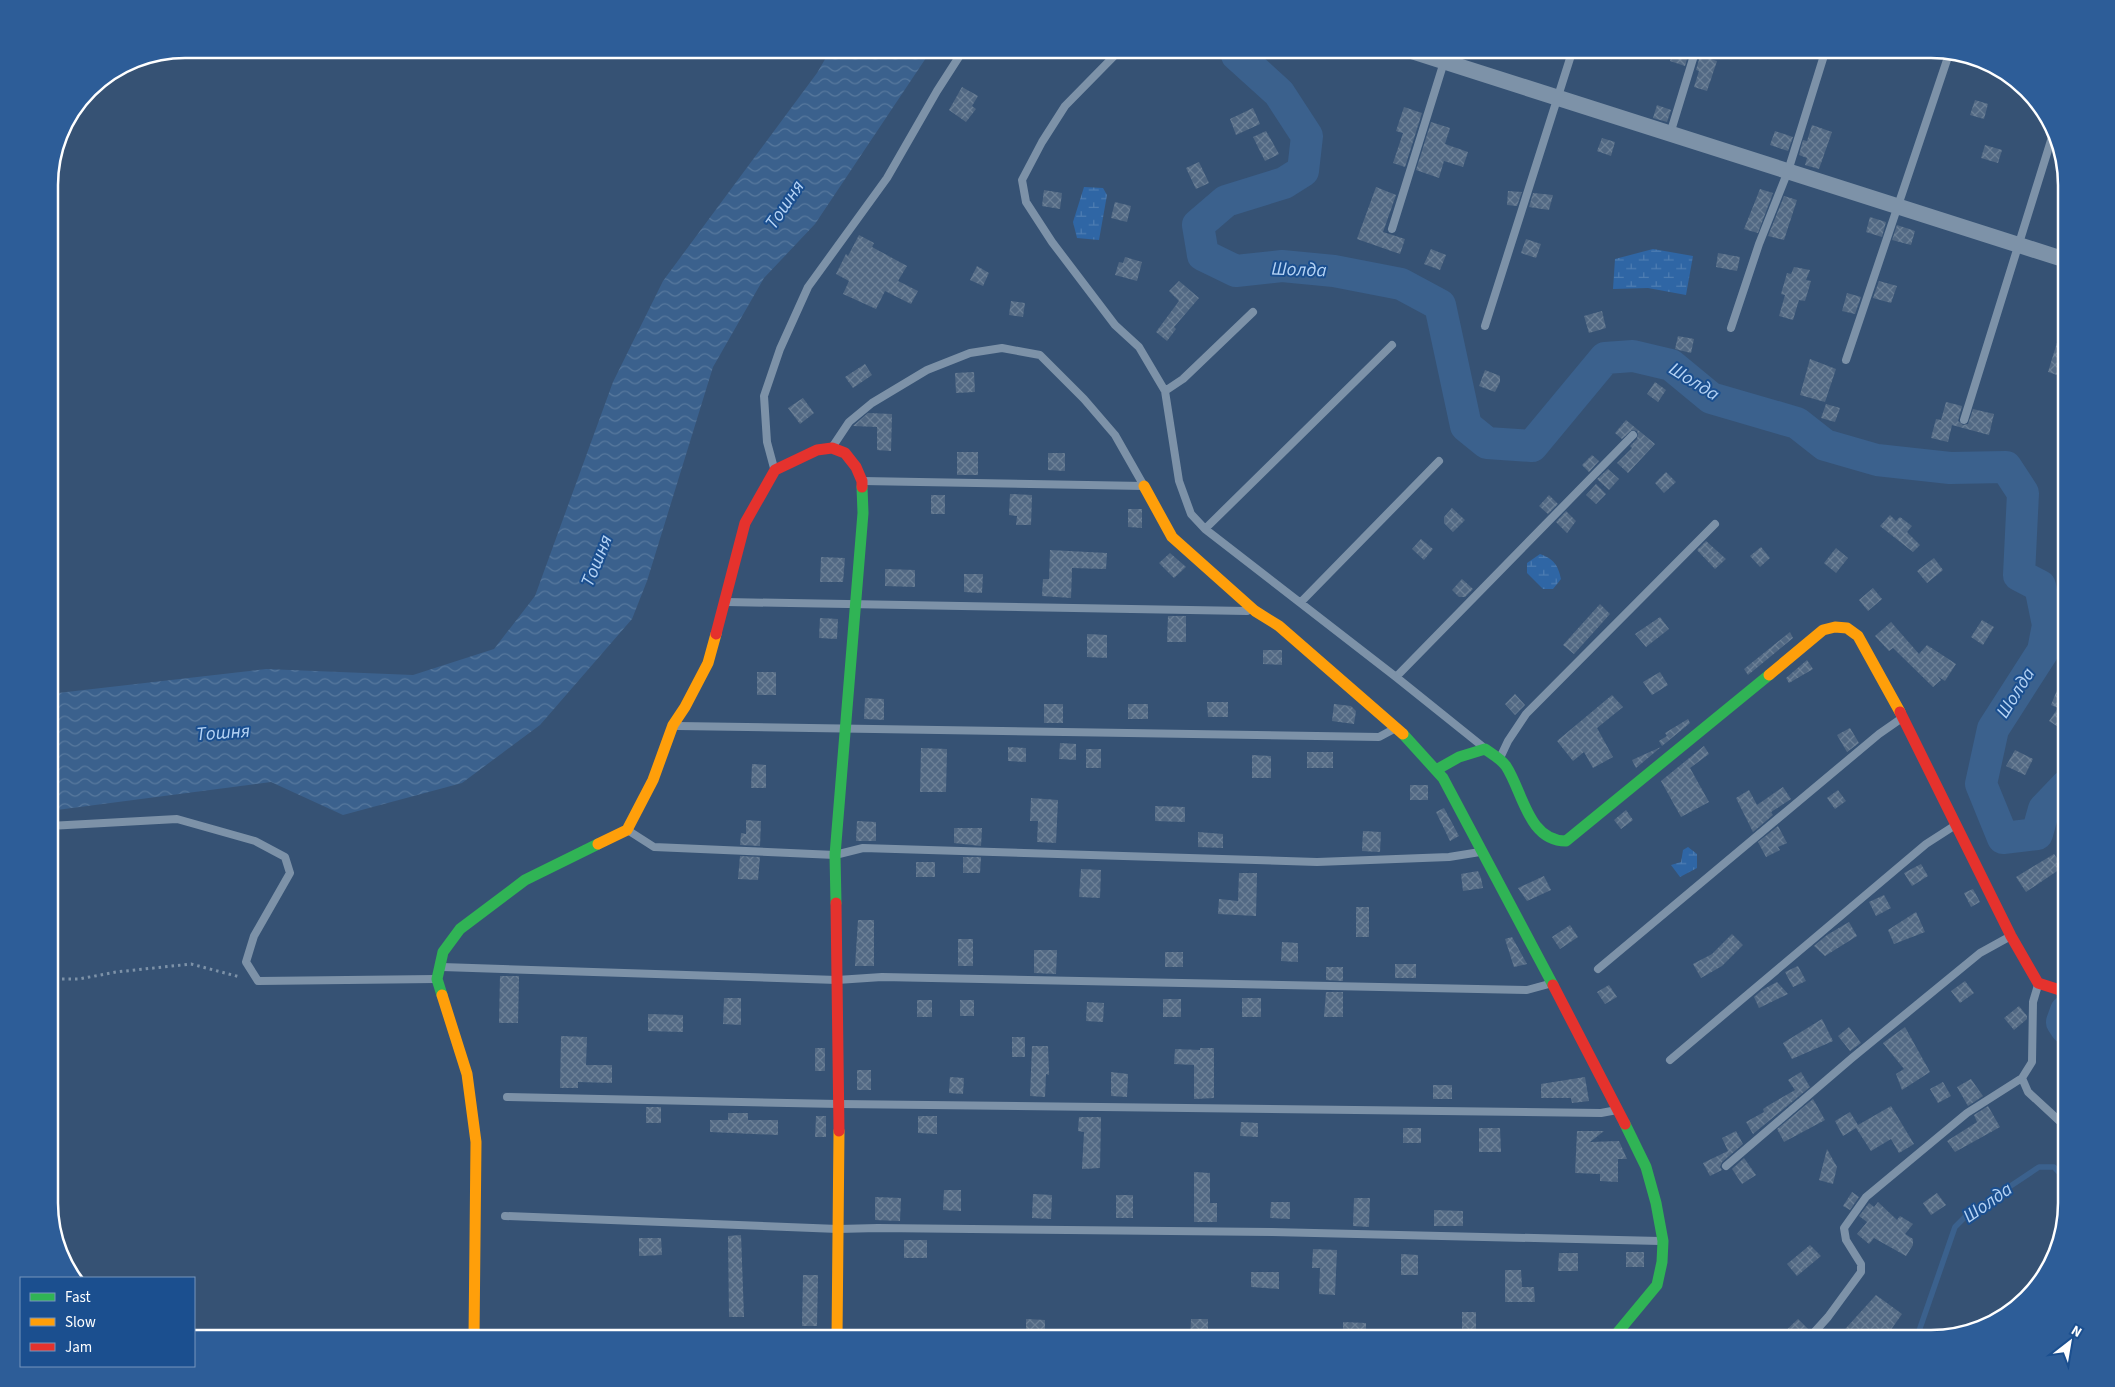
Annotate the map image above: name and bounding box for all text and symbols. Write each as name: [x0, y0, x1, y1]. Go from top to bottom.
water label: Тошня: [759, 175, 811, 235]
water label: Шолда: [1271, 256, 1327, 284]
water label: Шолда: [1663, 356, 1725, 408]
water label: Тошня: [574, 531, 620, 591]
water label: Шолда: [1990, 662, 2042, 724]
water label: Тошня: [195, 718, 251, 748]
water label: Шолда: [1958, 1176, 2018, 1230]
legend: [20, 1277, 195, 1367]
text: Fast: [65, 1287, 91, 1308]
text: Slow: [65, 1312, 96, 1333]
north arrow: [2045, 1317, 2095, 1367]
text: N: [2067, 1321, 2085, 1343]
text: Jam: [65, 1337, 92, 1358]

